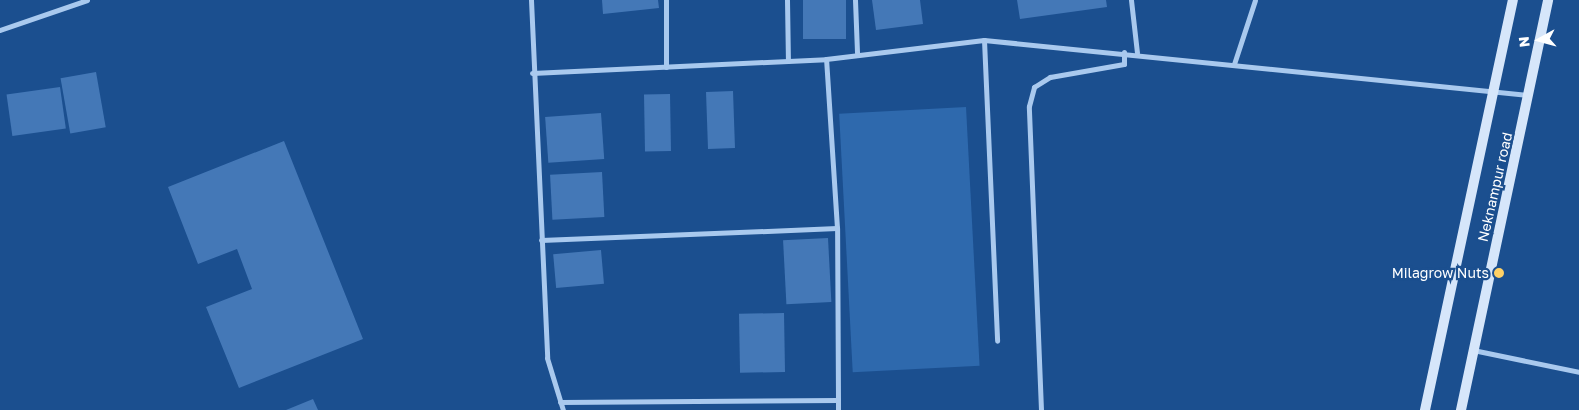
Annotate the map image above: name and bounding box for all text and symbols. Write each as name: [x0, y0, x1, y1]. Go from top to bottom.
north arrow: [1514, 15, 1564, 65]
text: N: [1515, 36, 1533, 48]
street label: Neknampur road: [1474, 131, 1516, 243]
place label: Milagrow Nuts: [1392, 265, 1489, 281]
marker: Milagrow Nuts: [1493, 267, 1505, 279]

